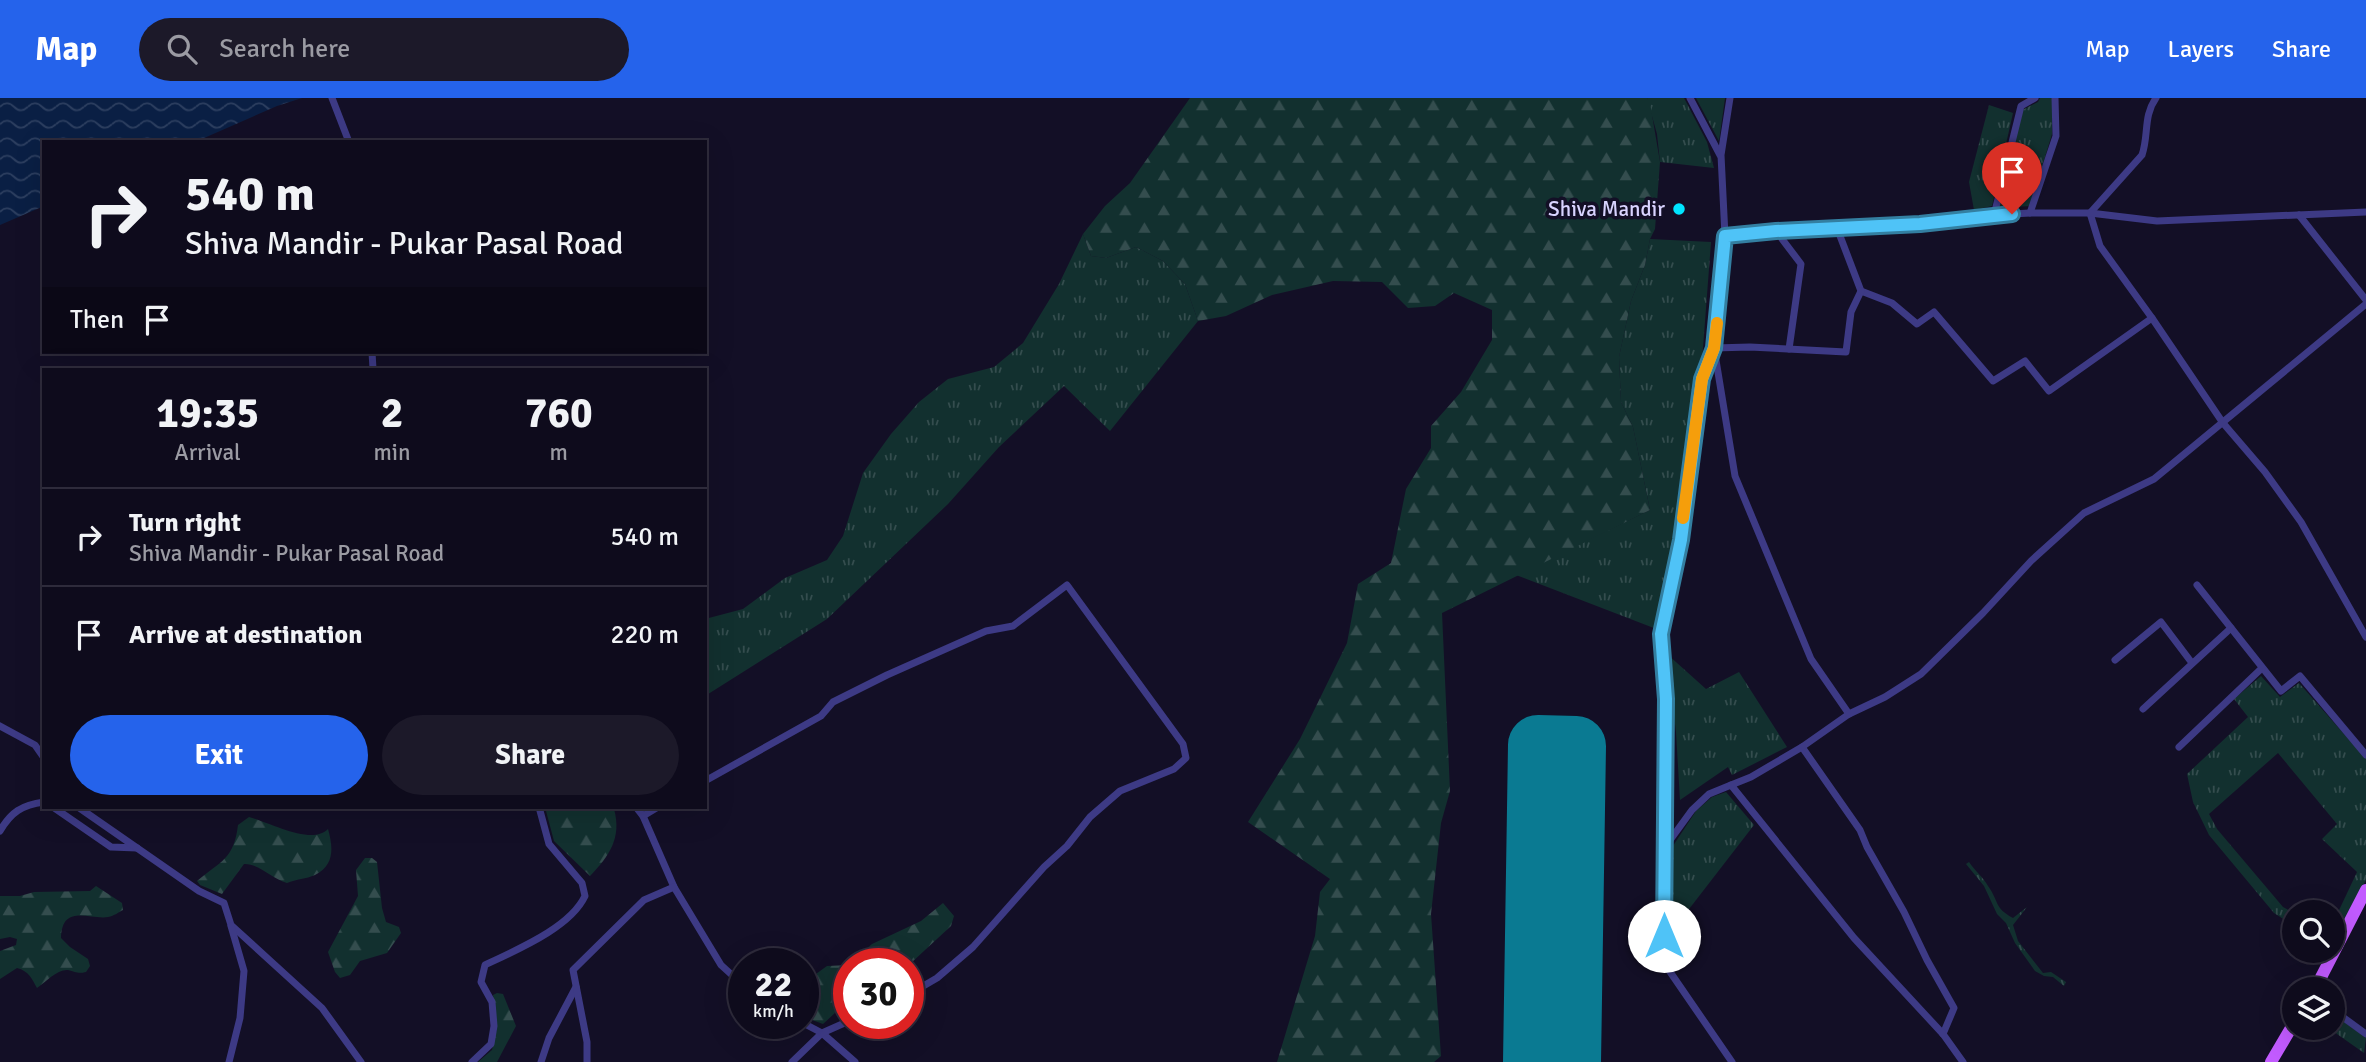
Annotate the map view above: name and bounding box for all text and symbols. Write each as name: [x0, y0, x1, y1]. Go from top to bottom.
search box: [139, 18, 629, 81]
text: Map: [35, 29, 97, 70]
icon: search: [163, 30, 201, 68]
text: Search here: [219, 33, 350, 65]
text: Map: [2085, 34, 2130, 64]
text: Layers: [2168, 34, 2234, 64]
text: Share: [2272, 34, 2331, 64]
pin: [1982, 142, 2042, 214]
icon: arrive: [1993, 153, 2031, 191]
text: 540 m: [185, 164, 315, 224]
icon: right: [70, 168, 161, 259]
place label: Shiva Mandir: [1548, 196, 1665, 222]
marker: Shiva Mandir: [1671, 201, 1687, 217]
text: Shiva Mandir - Pukar Pasal Road: [185, 224, 624, 263]
icon: arrive: [138, 301, 176, 339]
text: Then: [70, 304, 124, 336]
text: 19:35: [156, 388, 259, 439]
text: 2: [381, 388, 403, 439]
text: 760: [525, 388, 593, 439]
text: Arrival: [175, 438, 241, 467]
text: min: [373, 438, 411, 467]
text: m: [550, 438, 568, 467]
text: Turn right: [129, 507, 241, 539]
icon: right: [70, 518, 108, 556]
text: 540 m: [610, 521, 679, 553]
text: Shiva Mandir - Pukar Pasal Road: [129, 539, 444, 568]
icon: arrive: [70, 616, 108, 654]
text: Arrive at destination: [129, 619, 362, 651]
text: 220 m: [610, 619, 679, 651]
button: Exit: [70, 715, 368, 795]
button: Share: [382, 715, 679, 795]
position arrow: [1627, 899, 1701, 973]
map controls: [2282, 900, 2345, 1040]
button: search: [2282, 900, 2345, 963]
speed limit sign: 30: [833, 948, 924, 1039]
text: 22: [755, 963, 792, 1006]
button: layers: [2282, 977, 2345, 1040]
text: km/h: [753, 1000, 794, 1022]

